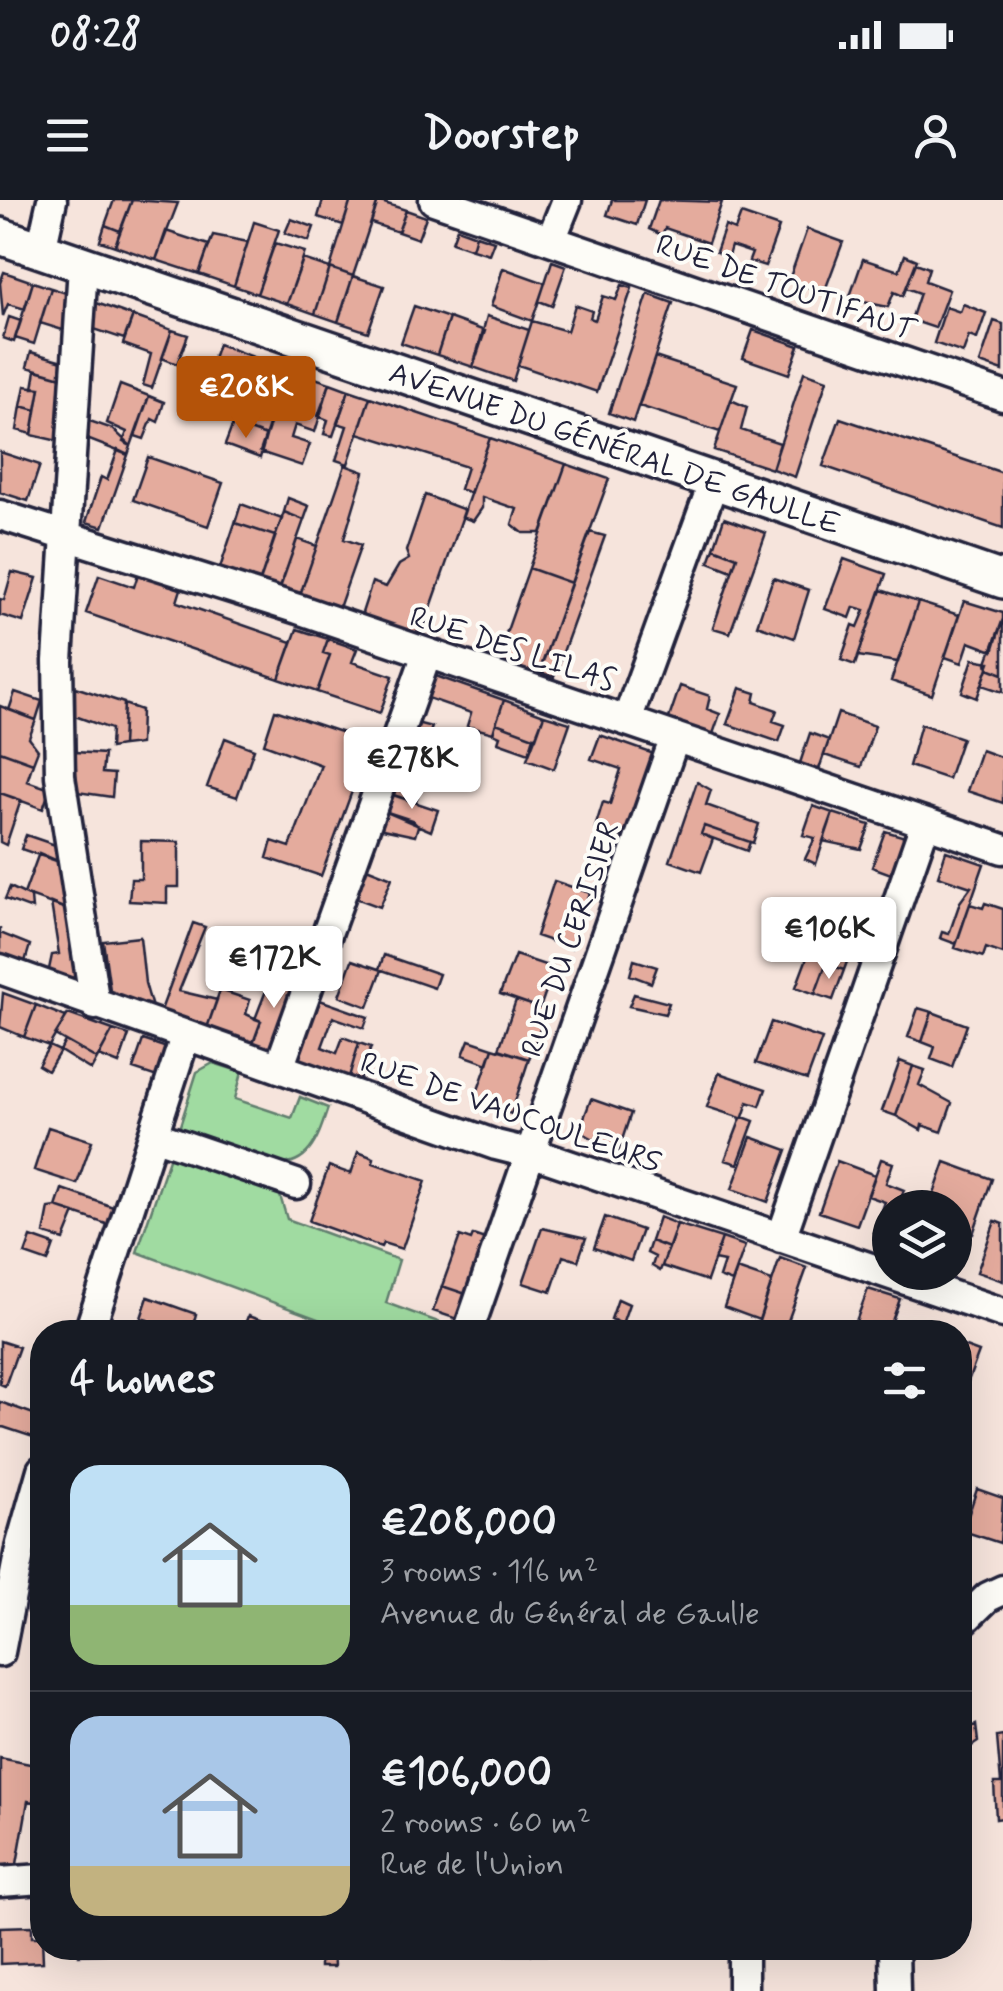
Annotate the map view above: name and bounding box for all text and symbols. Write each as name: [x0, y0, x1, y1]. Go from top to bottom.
text: 08:28: [50, 11, 142, 60]
text: Doorstep: [423, 106, 580, 165]
icon: menu: [40, 108, 95, 163]
icon: person: [908, 108, 963, 163]
street label: RUE DE TOUTIFAUT: [651, 226, 922, 352]
street label: AVENUE DU GÉNÉRAL DE GAULLE: [384, 354, 845, 545]
pin: €208K: [176, 356, 316, 441]
text: €208K: [199, 367, 293, 409]
street label: RUE DES LILAS: [405, 598, 620, 701]
pin: €278K: [342, 727, 482, 812]
text: €278K: [366, 738, 458, 780]
street label: RUE DU CERISIER: [513, 817, 630, 1062]
pin: €106K: [759, 897, 899, 982]
text: €106K: [783, 908, 875, 950]
pin: €172K: [204, 926, 344, 1011]
text: €172K: [227, 937, 321, 979]
street label: RUE DE VAUCOULEURS: [355, 1044, 666, 1183]
map controls: [872, 1190, 972, 1290]
button: layers: [872, 1190, 972, 1290]
text: 4 homes: [70, 1353, 216, 1408]
icon: filters: [877, 1353, 932, 1408]
text: €208,000: [380, 1496, 557, 1551]
icon: home: [150, 1505, 270, 1625]
text: 3 rooms · 116 m²: [380, 1551, 598, 1593]
text: Avenue du Général de Gaulle: [380, 1593, 760, 1635]
text: €106,000: [380, 1747, 552, 1802]
icon: home: [150, 1756, 270, 1876]
text: 2 rooms · 60 m²: [380, 1802, 591, 1844]
text: Rue de l'Union: [380, 1844, 564, 1886]

